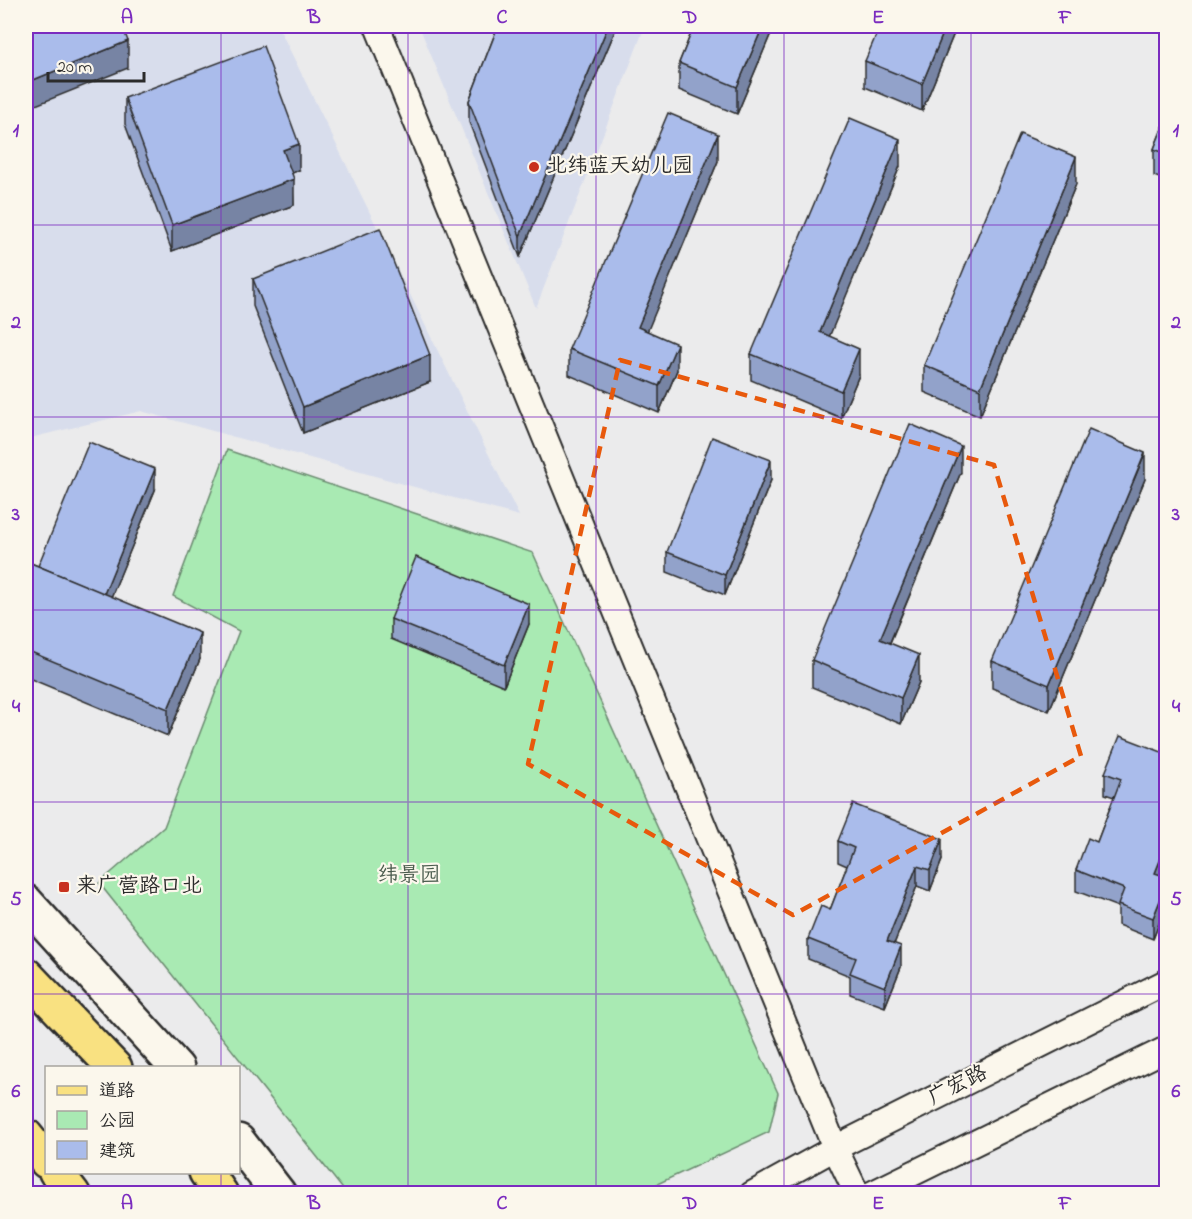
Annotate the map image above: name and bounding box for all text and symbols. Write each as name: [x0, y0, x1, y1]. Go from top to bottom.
text: A: [121, 4, 133, 33]
text: B: [306, 4, 321, 33]
text: C: [497, 4, 508, 33]
text: D: [682, 4, 697, 33]
text: E: [872, 4, 884, 33]
text: F: [1058, 4, 1072, 33]
scale bar: [48, 45, 144, 83]
text: 20 m: [57, 55, 92, 81]
text: 1: [13, 117, 20, 146]
text: 1: [1173, 117, 1180, 146]
place label: 北纬蓝天幼儿园: [546, 152, 693, 182]
marker: 北纬蓝天幼儿园: [527, 160, 541, 174]
text: 2: [10, 309, 21, 338]
text: 2: [1170, 309, 1181, 338]
text: 3: [11, 501, 20, 530]
text: 3: [1171, 501, 1180, 530]
text: 4: [12, 693, 21, 722]
text: 4: [1172, 693, 1181, 722]
park label: 纬景园: [378, 861, 441, 891]
place label: 来广营路口北: [76, 872, 202, 902]
marker: 来广营路口北: [57, 880, 71, 894]
text: 5: [10, 886, 22, 915]
text: 5: [1170, 886, 1182, 915]
street label: 广宏路: [923, 1058, 993, 1114]
legend: [45, 1066, 240, 1174]
text: 6: [12, 1078, 21, 1107]
text: 6: [1172, 1078, 1181, 1107]
text: 道路: [99, 1079, 135, 1105]
text: 公园: [99, 1109, 135, 1135]
text: 建筑: [99, 1139, 135, 1165]
text: A: [121, 1190, 133, 1219]
text: B: [306, 1190, 321, 1219]
text: C: [497, 1190, 508, 1219]
text: D: [682, 1190, 697, 1219]
text: E: [872, 1190, 884, 1219]
text: F: [1058, 1190, 1072, 1219]

